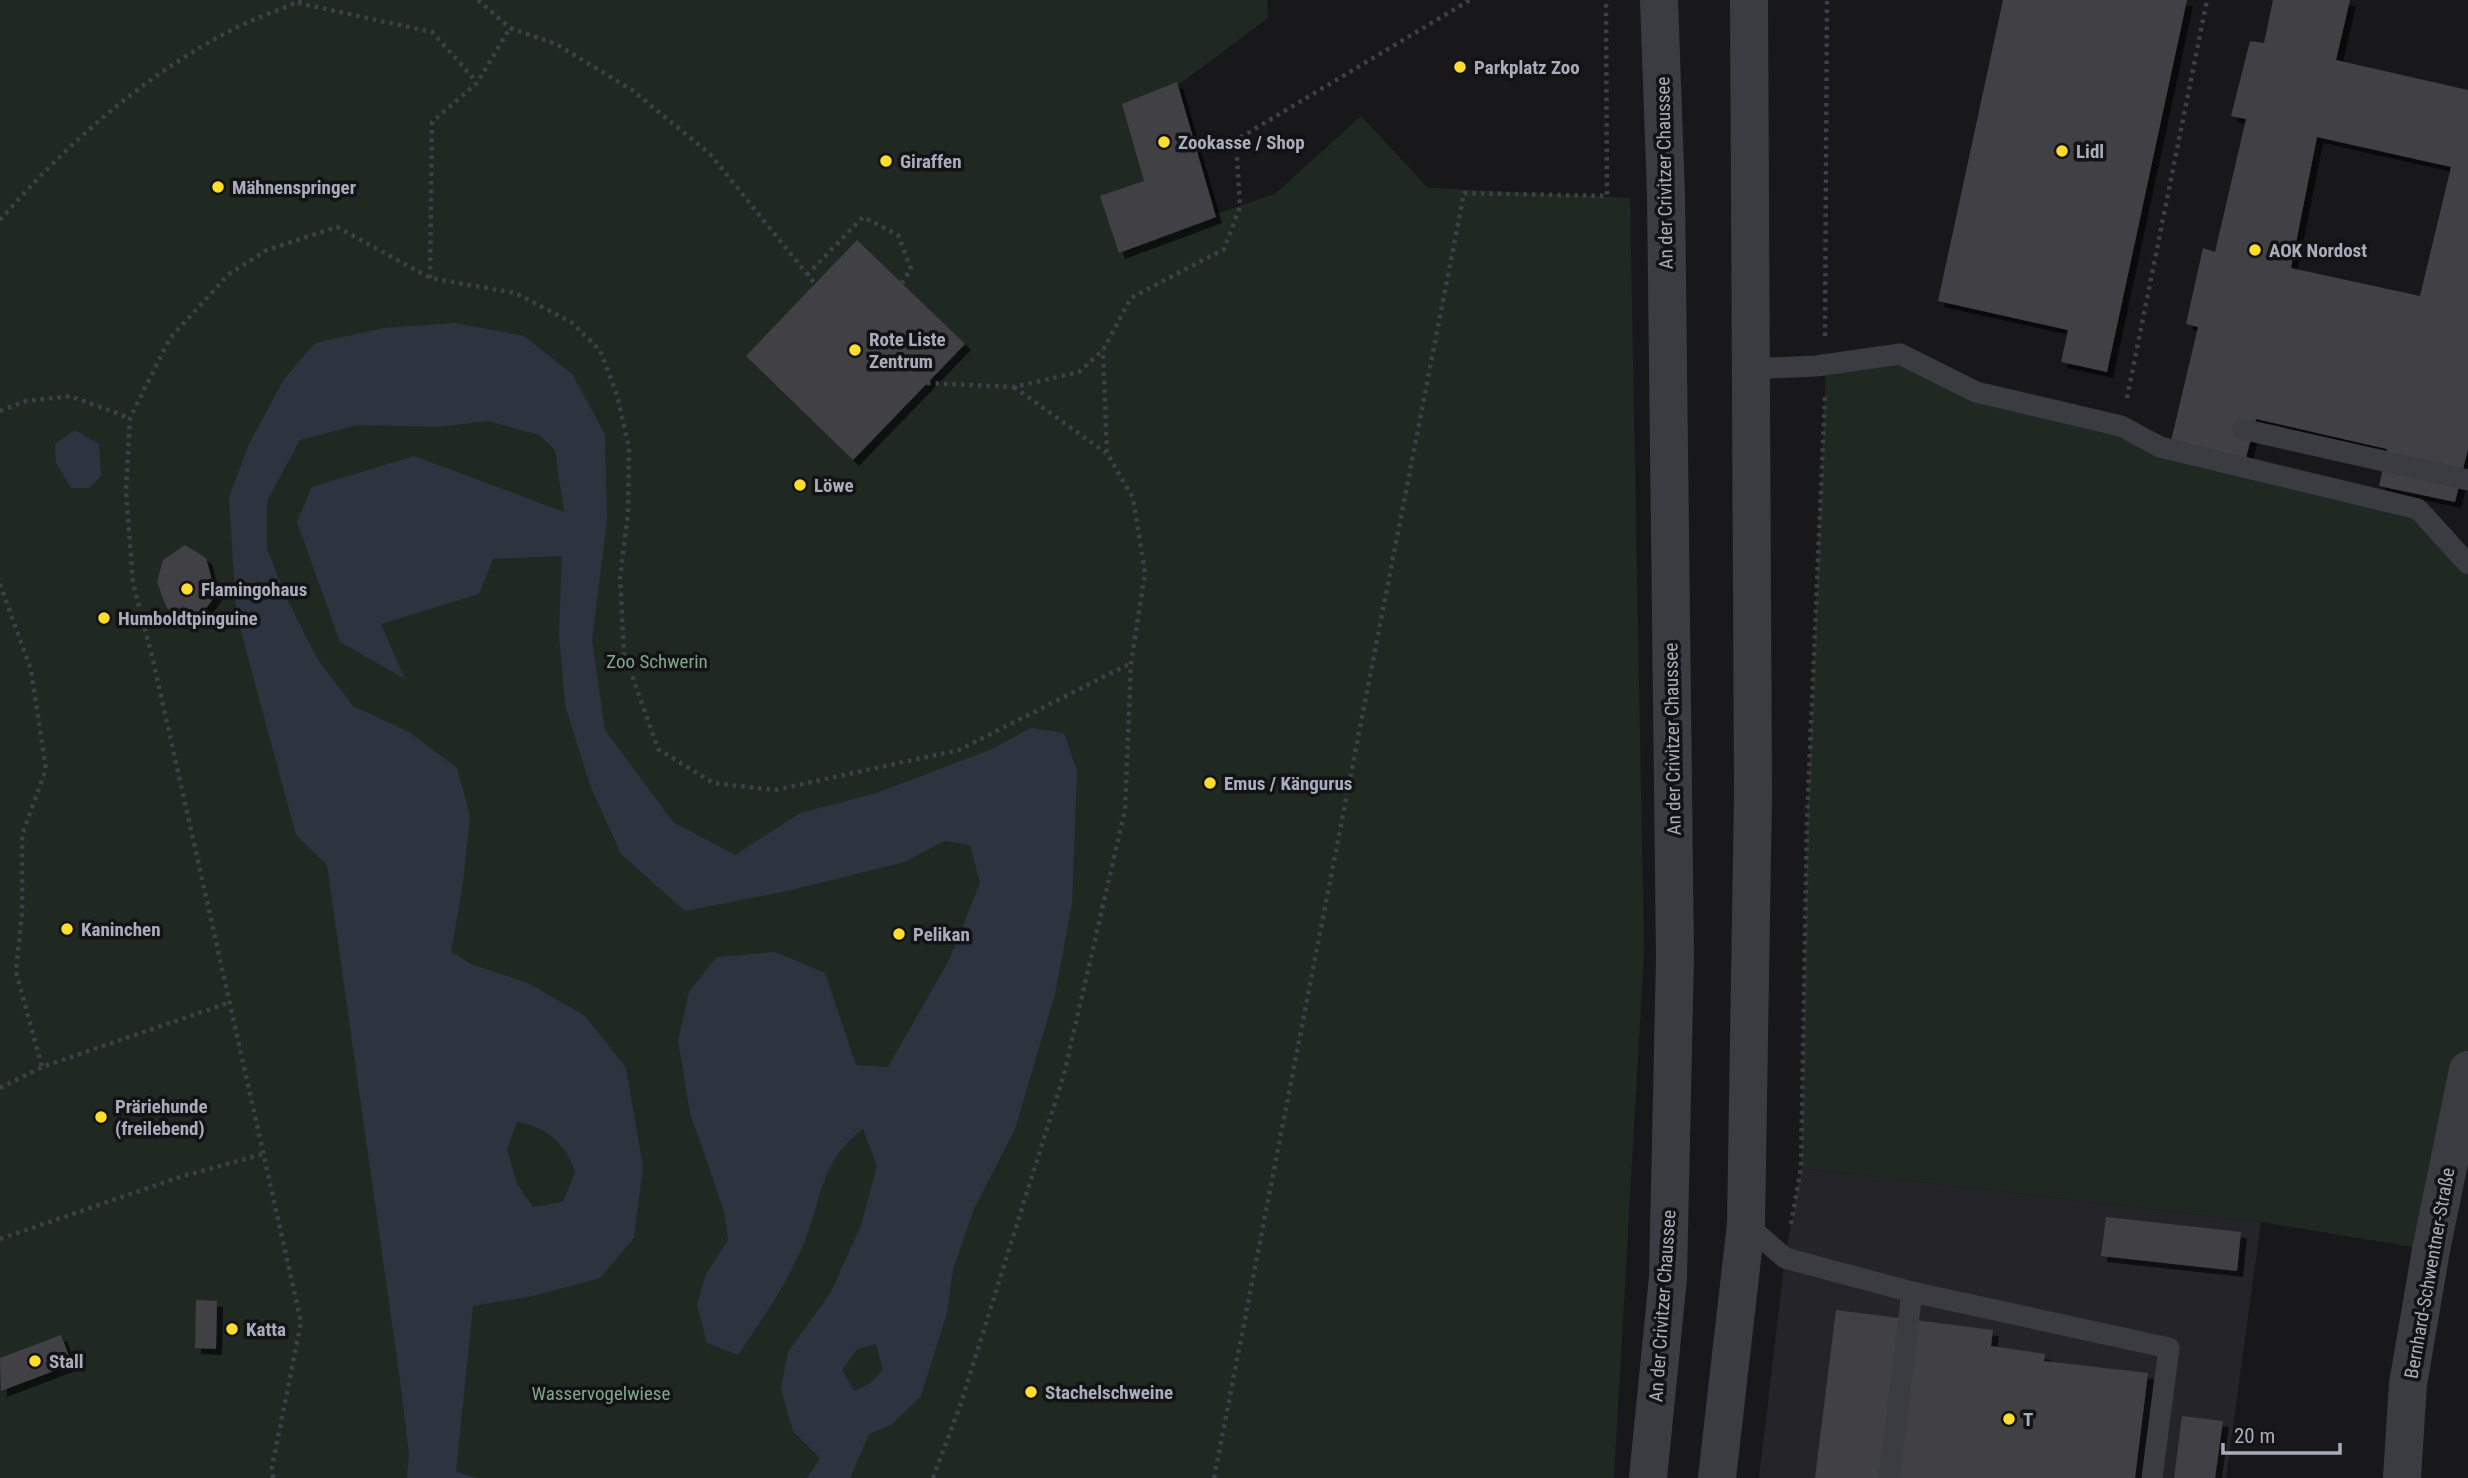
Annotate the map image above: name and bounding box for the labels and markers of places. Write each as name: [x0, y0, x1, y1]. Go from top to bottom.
place label: Parkplatz Zoo: [1474, 56, 1580, 79]
marker: Parkplatz Zoo: [1452, 59, 1468, 75]
place label: Zookasse / Shop: [1178, 131, 1305, 154]
marker: Zookasse / Shop: [1156, 134, 1172, 150]
place label: Lidl: [2076, 140, 2104, 163]
marker: Lidl: [2054, 143, 2070, 159]
place label: Giraffen: [900, 150, 962, 173]
marker: Giraffen: [878, 153, 894, 169]
place label: Mähnenspringer: [232, 176, 356, 199]
marker: Mähnenspringer: [210, 179, 226, 195]
place label: AOK Nordost: [2269, 239, 2367, 262]
marker: AOK Nordost: [2247, 242, 2263, 258]
place label: Rote Liste Zentrum: [869, 328, 946, 373]
marker: Rote Liste Zentrum: [847, 342, 863, 358]
place label: Löwe: [814, 474, 854, 497]
marker: Löwe: [792, 477, 808, 493]
place label: Flamingohaus: [201, 578, 307, 601]
marker: Flamingohaus: [179, 581, 195, 597]
place label: Humboldtpinguine: [118, 607, 258, 630]
marker: Humboldtpinguine: [96, 610, 112, 626]
place label: Emus / Kängurus: [1224, 772, 1352, 795]
marker: Emus / Kängurus: [1202, 775, 1218, 791]
place label: Kaninchen: [81, 918, 161, 941]
marker: Kaninchen: [59, 921, 75, 937]
place label: Pelikan: [913, 923, 970, 946]
marker: Pelikan: [891, 926, 907, 942]
place label: Präriehunde (freilebend): [115, 1095, 207, 1140]
marker: Präriehunde (freilebend): [93, 1109, 109, 1125]
place label: Katta: [246, 1318, 286, 1341]
marker: Katta: [224, 1321, 240, 1337]
place label: Stall: [49, 1350, 84, 1373]
marker: Stall: [27, 1353, 43, 1369]
place label: Stachelschweine: [1045, 1381, 1173, 1404]
marker: Stachelschweine: [1023, 1384, 1039, 1400]
place label: T: [2023, 1408, 2033, 1431]
marker: T: [2001, 1411, 2017, 1427]

